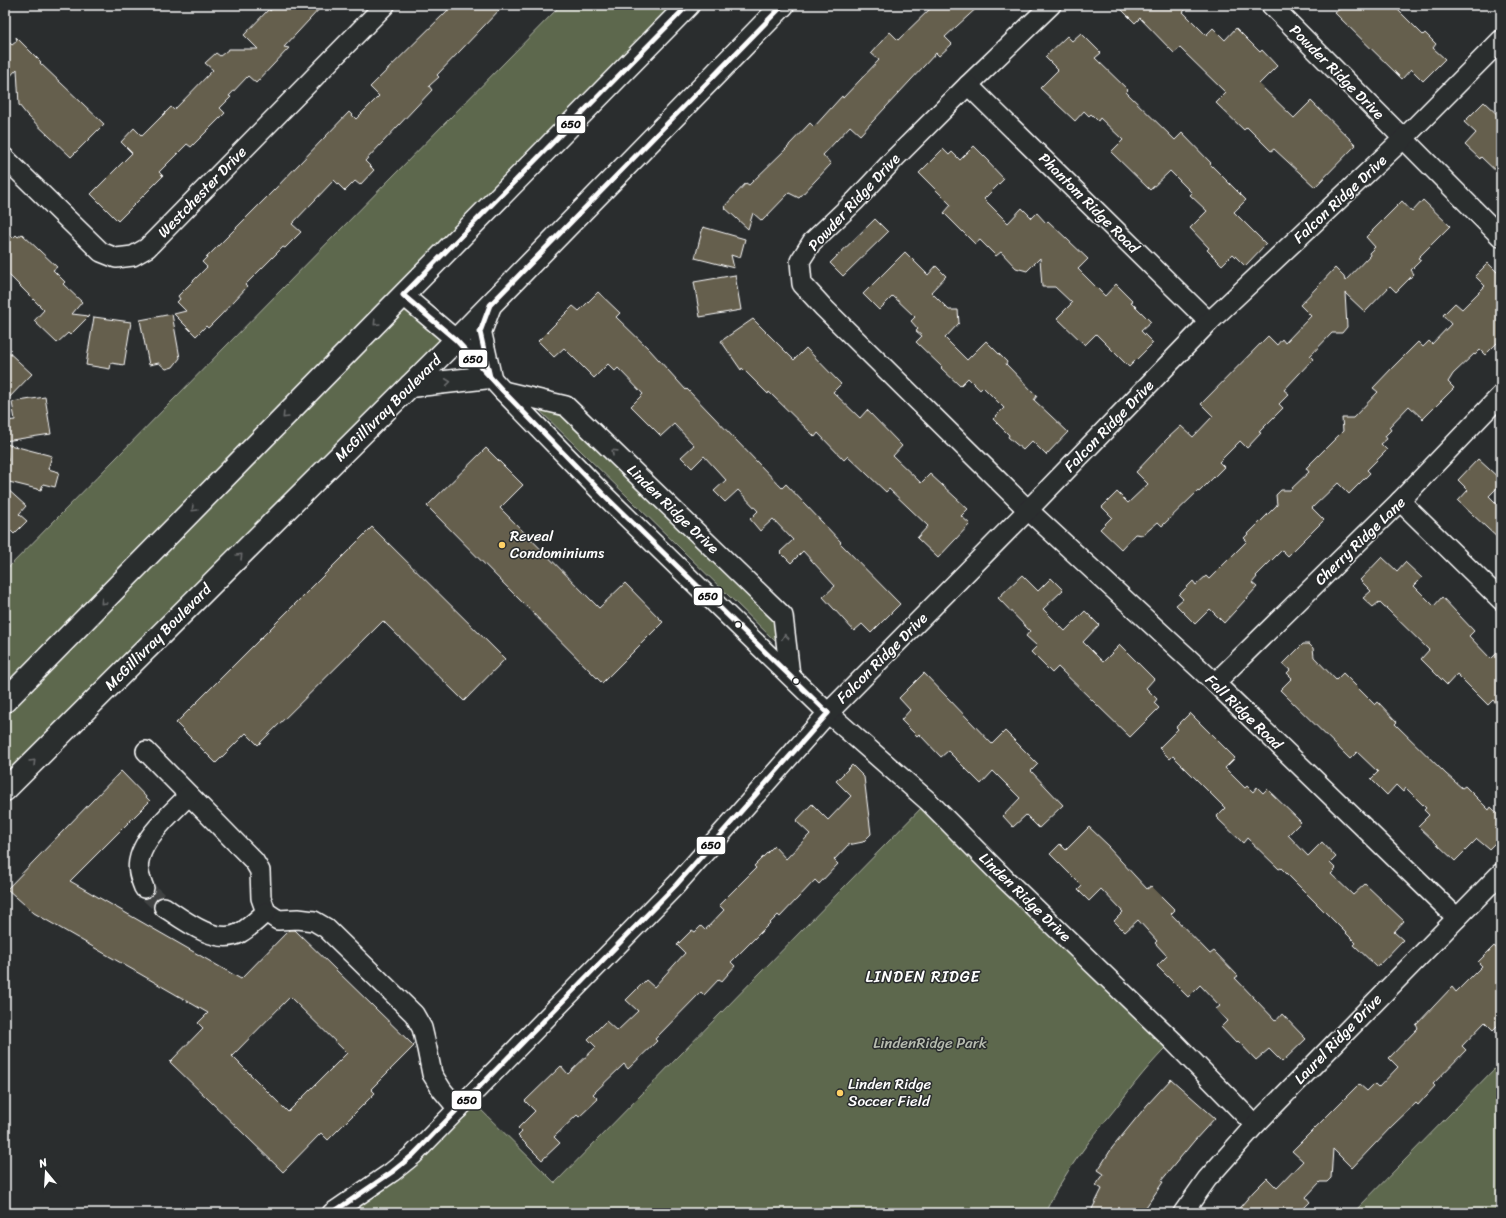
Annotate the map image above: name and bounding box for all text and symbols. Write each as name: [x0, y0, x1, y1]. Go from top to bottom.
street label: Powder Ridge Drive: [1283, 18, 1391, 126]
line badge: 650: [556, 115, 586, 134]
text: 650: [560, 115, 581, 134]
street label: Westchester Drive: [151, 140, 253, 244]
street label: Phantom Ridge Road: [1032, 146, 1146, 260]
street label: Powder Ridge Drive: [801, 147, 907, 257]
street label: Falcon Ridge Drive: [1287, 148, 1393, 250]
one-way arrow: [373, 318, 381, 326]
street label: McGillivray Boulevard: [328, 347, 449, 468]
line badge: 650: [458, 349, 488, 368]
text: 650: [462, 350, 483, 369]
street label: Falcon Ridge Drive: [1058, 373, 1160, 479]
one-way arrow: [445, 378, 451, 387]
one-way arrow: [282, 411, 290, 419]
one-way arrow: [611, 449, 619, 457]
street label: Linden Ridge Drive: [621, 458, 725, 560]
street label: Cherry Ridge Lane: [1308, 490, 1412, 592]
one-way arrow: [191, 504, 199, 512]
place label: Reveal Condominiums: [510, 523, 605, 566]
marker: Reveal Condominiums: [497, 540, 507, 550]
one-way arrow: [235, 553, 243, 561]
street label: McGillivray Boulevard: [98, 576, 219, 697]
line badge: 650: [693, 587, 723, 606]
text: 650: [697, 587, 718, 606]
one-way arrow: [100, 597, 108, 605]
street label: Falcon Ridge Drive: [830, 606, 934, 710]
unlabelled marker: [733, 620, 743, 630]
one-way arrow: [781, 634, 790, 640]
street label: Fall Ridge Road: [1199, 668, 1290, 757]
unlabelled marker: [791, 676, 801, 686]
one-way arrow: [28, 759, 36, 767]
line badge: 650: [696, 836, 726, 855]
text: 650: [700, 836, 721, 855]
street label: Linden Ridge Drive: [973, 846, 1077, 948]
district label: LINDEN RIDGE: [866, 962, 981, 991]
street label: Laurel Ridge Drive: [1288, 987, 1389, 1091]
park label: LindenRidge Park: [873, 1030, 988, 1056]
place label: Linden Ridge Soccer Field: [848, 1071, 932, 1114]
marker: Linden Ridge Soccer Field: [835, 1088, 845, 1098]
line badge: 650: [451, 1090, 482, 1110]
text: 650: [456, 1091, 477, 1110]
north arrow: [26, 1152, 66, 1192]
text: N: [36, 1153, 50, 1173]

